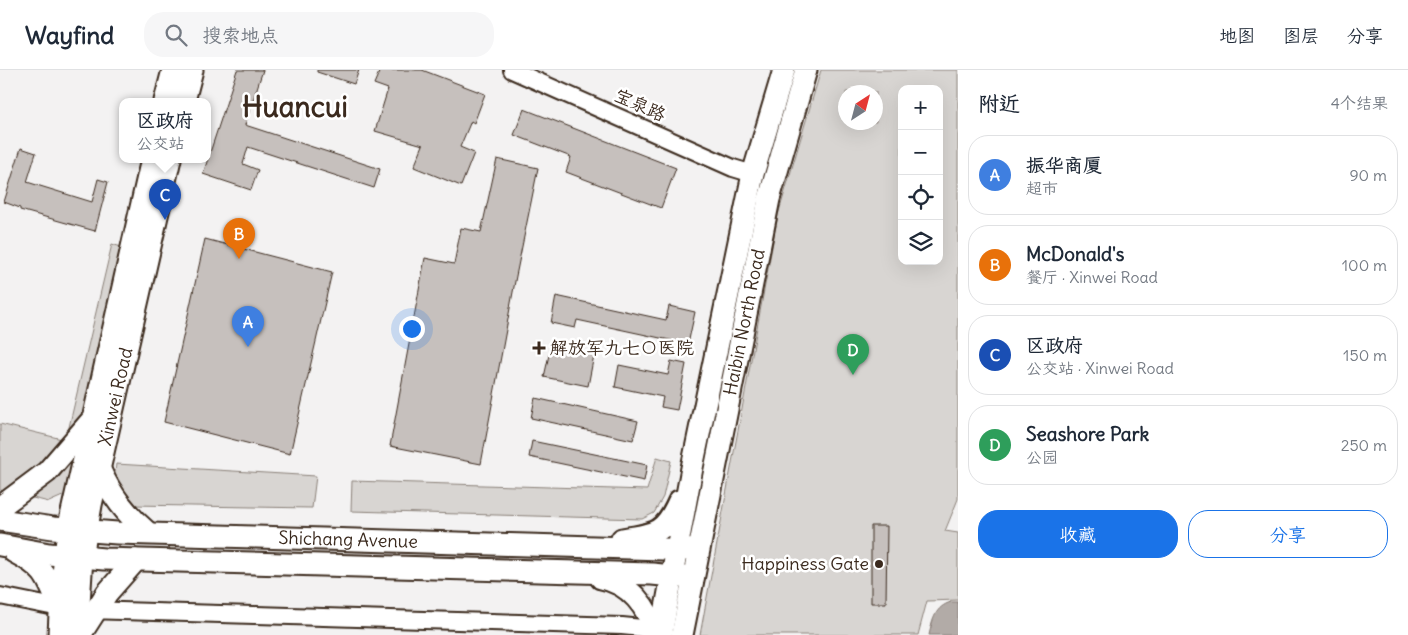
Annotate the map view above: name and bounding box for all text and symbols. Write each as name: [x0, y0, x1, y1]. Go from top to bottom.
search box: [144, 12, 494, 57]
text: Wayfind: [25, 20, 114, 50]
icon: search: [162, 21, 190, 49]
text: 搜索地点: [202, 23, 279, 47]
text: 地图: [1219, 24, 1255, 47]
text: 图层: [1283, 24, 1319, 47]
text: 分享: [1347, 24, 1383, 47]
street label: 宝泉路: [611, 83, 670, 126]
north arrow: [838, 85, 883, 130]
map controls: [898, 85, 943, 265]
button: +: [898, 85, 943, 130]
district label: Huancui: [242, 89, 348, 125]
text: 附近: [978, 90, 1020, 117]
text: 4个结果: [1331, 93, 1388, 113]
popup: [119, 98, 211, 163]
text: 区政府: [136, 108, 194, 132]
button: −: [898, 130, 943, 175]
text: 公交站: [136, 133, 185, 153]
text: 振华商厦: [1026, 153, 1102, 177]
text: A: [990, 165, 1000, 185]
text: 90 m: [1349, 165, 1387, 185]
button: locate: [898, 175, 943, 220]
text: 超市: [1026, 178, 1058, 198]
pin: C: [149, 179, 181, 220]
pin: B: [223, 218, 255, 259]
button: layers: [898, 220, 943, 265]
text: McDonald's: [1026, 242, 1124, 266]
street label: Haibin North Road: [718, 246, 770, 397]
text: B: [990, 255, 1000, 275]
text: 100 m: [1342, 255, 1387, 275]
text: 餐厅 · Xinwei Road: [1026, 267, 1158, 287]
pin: A: [232, 306, 264, 347]
your location: [399, 316, 425, 342]
text: 区政府: [1026, 333, 1083, 357]
pin: D: [837, 334, 869, 375]
place label: 解放军九七〇医院: [550, 336, 694, 359]
marker: 解放军九七〇医院: [532, 341, 546, 355]
street label: Xinwei Road: [93, 345, 138, 448]
text: C: [990, 345, 1000, 365]
text: 150 m: [1343, 345, 1387, 365]
text: 公交站 · Xinwei Road: [1026, 358, 1174, 378]
text: Seashore Park: [1026, 422, 1149, 446]
text: D: [989, 435, 1001, 455]
text: 250 m: [1341, 435, 1387, 455]
text: 公园: [1026, 447, 1058, 467]
button: 收藏: [978, 510, 1178, 558]
button: 分享: [1188, 510, 1388, 558]
street label: Shichang Avenue: [278, 526, 418, 553]
place label: Happiness Gate: [742, 552, 869, 575]
marker: Happiness Gate: [873, 558, 885, 570]

